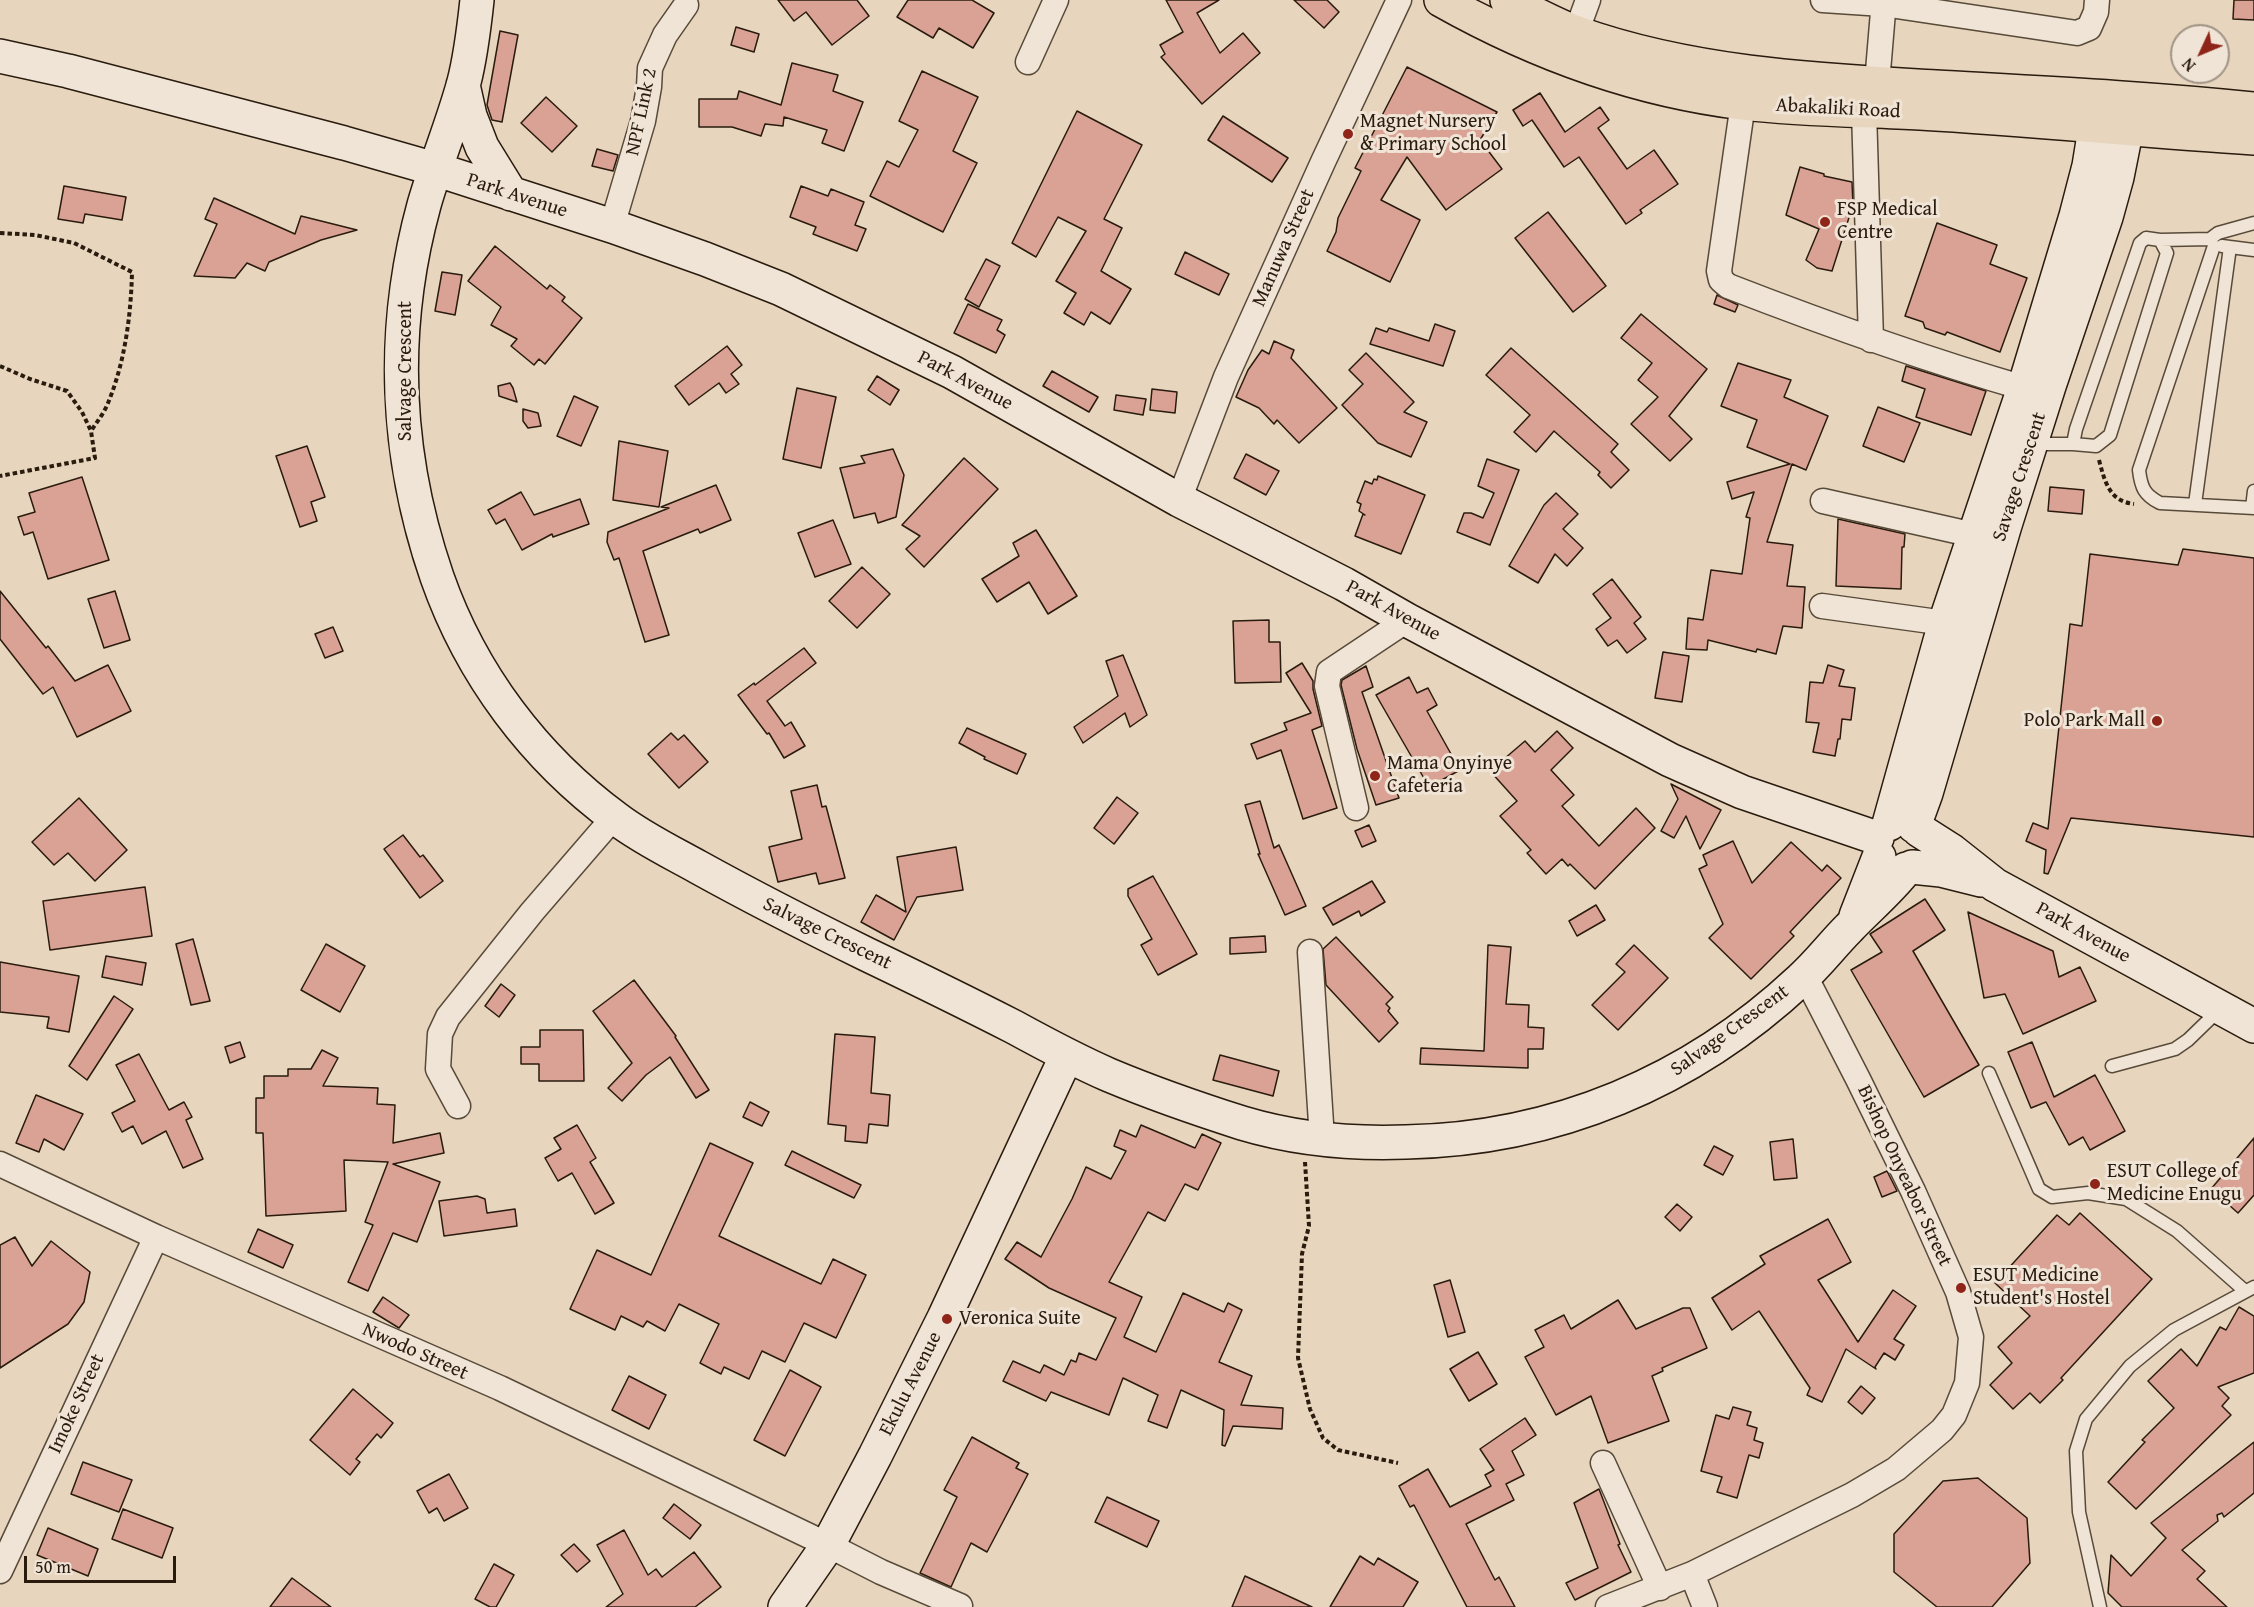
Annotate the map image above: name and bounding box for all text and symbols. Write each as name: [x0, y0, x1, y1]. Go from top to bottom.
north arrow: [2170, 24, 2230, 84]
text: N: [2176, 53, 2201, 77]
street label: NPF Link 2: [621, 66, 663, 158]
street label: Abakaliki Road: [1775, 94, 1901, 124]
place label: Magnet Nursery & Primary School: [1360, 110, 1507, 157]
marker: Magnet Nursery & Primary School: [1341, 127, 1355, 141]
street label: Park Avenue: [464, 168, 570, 224]
street label: Manuwa Street: [1247, 185, 1321, 311]
place label: FSP Medical Centre: [1837, 198, 1938, 245]
marker: FSP Medical Centre: [1818, 215, 1832, 229]
street label: Salvage Crescent: [394, 301, 418, 441]
street label: Park Avenue: [913, 346, 1017, 416]
street label: Savage Crescent: [1988, 409, 2052, 545]
street label: Park Avenue: [1341, 575, 1445, 647]
place label: Polo Park Mall: [2024, 709, 2145, 733]
marker: Polo Park Mall: [2150, 714, 2164, 728]
place label: Mama Onyinye Cafeteria: [1387, 752, 1512, 799]
marker: Mama Onyinye Cafeteria: [1368, 769, 1382, 783]
street label: Salvage Crescent: [759, 892, 895, 976]
street label: Park Avenue: [2031, 897, 2135, 969]
street label: Salvage Crescent: [1666, 980, 1794, 1082]
street label: Bishop Onyeabor Street: [1851, 1082, 1957, 1270]
place label: ESUT College of Medicine Enugu: [2107, 1160, 2242, 1207]
marker: ESUT College of Medicine Enugu: [2088, 1177, 2102, 1191]
place label: ESUT Medicine Student's Hostel: [1973, 1264, 2110, 1311]
marker: ESUT Medicine Student's Hostel: [1954, 1281, 1968, 1295]
place label: Veronica Suite: [959, 1307, 1081, 1331]
marker: Veronica Suite: [940, 1312, 954, 1326]
street label: Nwodo Street: [358, 1318, 472, 1386]
street label: Ekulu Avenue: [875, 1328, 947, 1440]
street label: Imoke Street: [44, 1351, 110, 1457]
scale bar: [27, 1544, 178, 1582]
text: 50 m: [35, 1553, 71, 1580]

